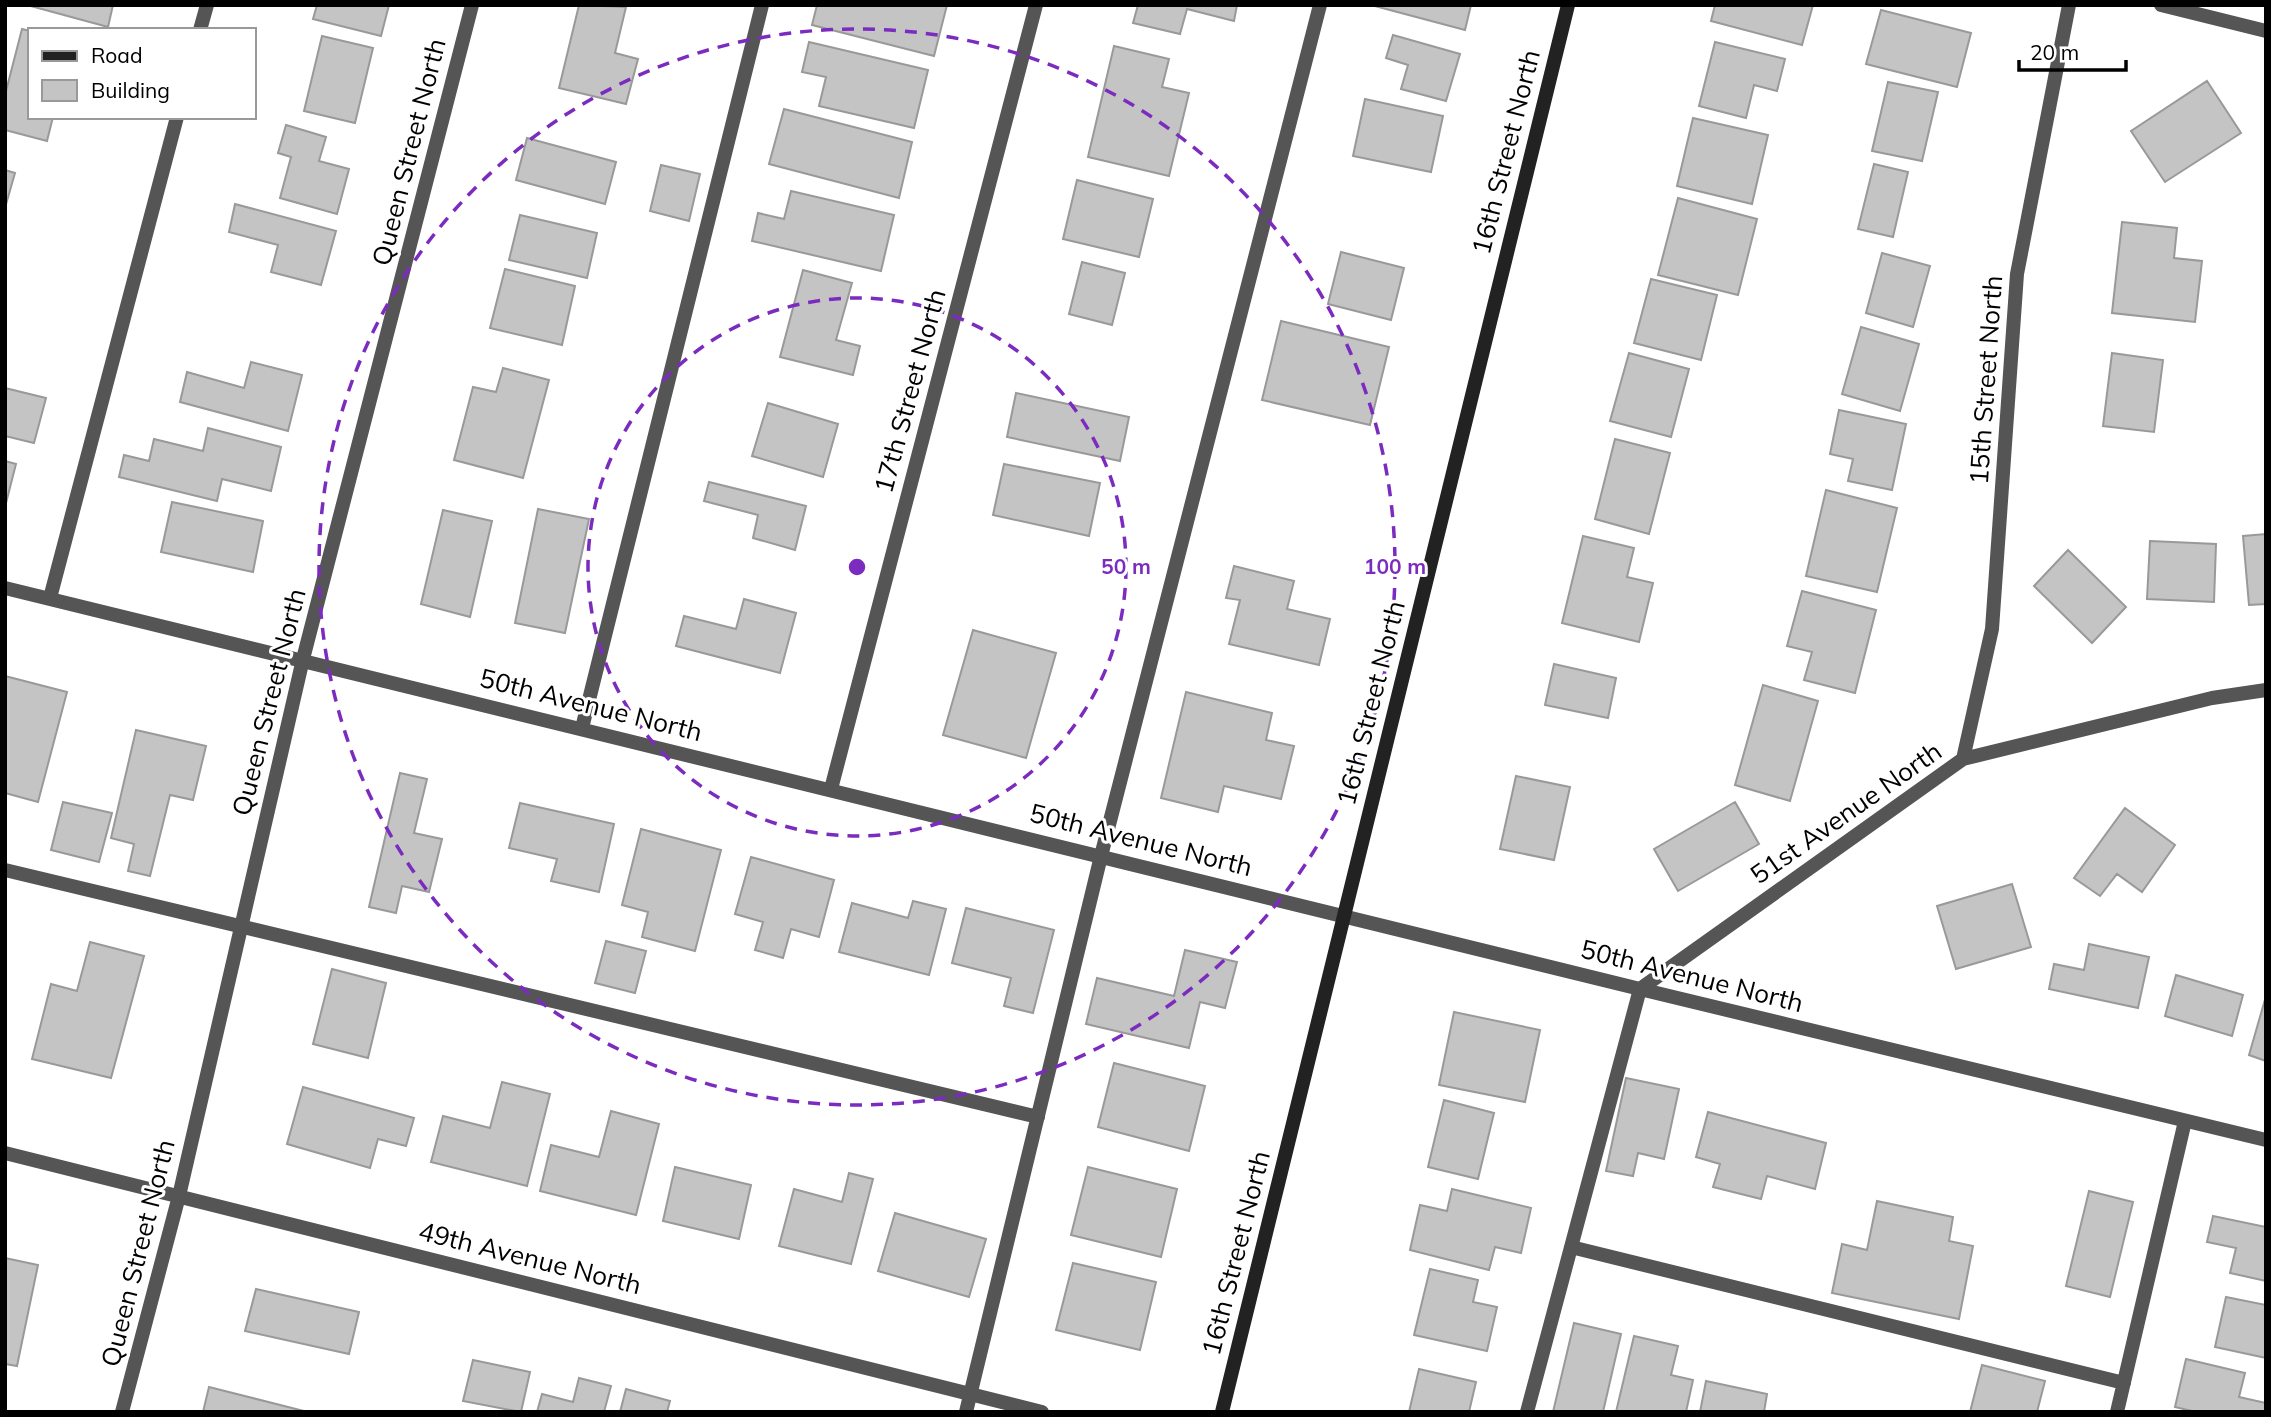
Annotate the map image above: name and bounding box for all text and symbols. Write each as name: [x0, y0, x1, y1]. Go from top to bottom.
legend: [28, 28, 256, 119]
scale bar: [2019, 28, 2126, 72]
street label: Queen Street North: [364, 35, 453, 269]
text: 20 m: [2030, 39, 2079, 65]
text: Road: [91, 42, 142, 68]
street label: 16th Street North: [1464, 46, 1547, 258]
text: Building: [91, 77, 170, 103]
street label: 15th Street North: [1962, 274, 2009, 486]
street label: 17th Street North: [866, 285, 953, 496]
text: 50 m: [1101, 553, 1151, 579]
text: 100 m: [1364, 553, 1426, 579]
centre of rings: [845, 555, 869, 579]
street label: Queen Street North: [224, 585, 313, 819]
street label: 16th Street North: [1329, 597, 1412, 809]
street label: 50th Avenue North: [476, 661, 706, 748]
street label: 51st Avenue North: [1744, 734, 1948, 891]
street label: 50th Avenue North: [1026, 796, 1256, 883]
street label: 50th Avenue North: [1577, 932, 1807, 1019]
street label: Queen Street North: [93, 1136, 182, 1370]
street label: 16th Street North: [1194, 1147, 1277, 1359]
street label: 49th Avenue North: [415, 1214, 645, 1301]

